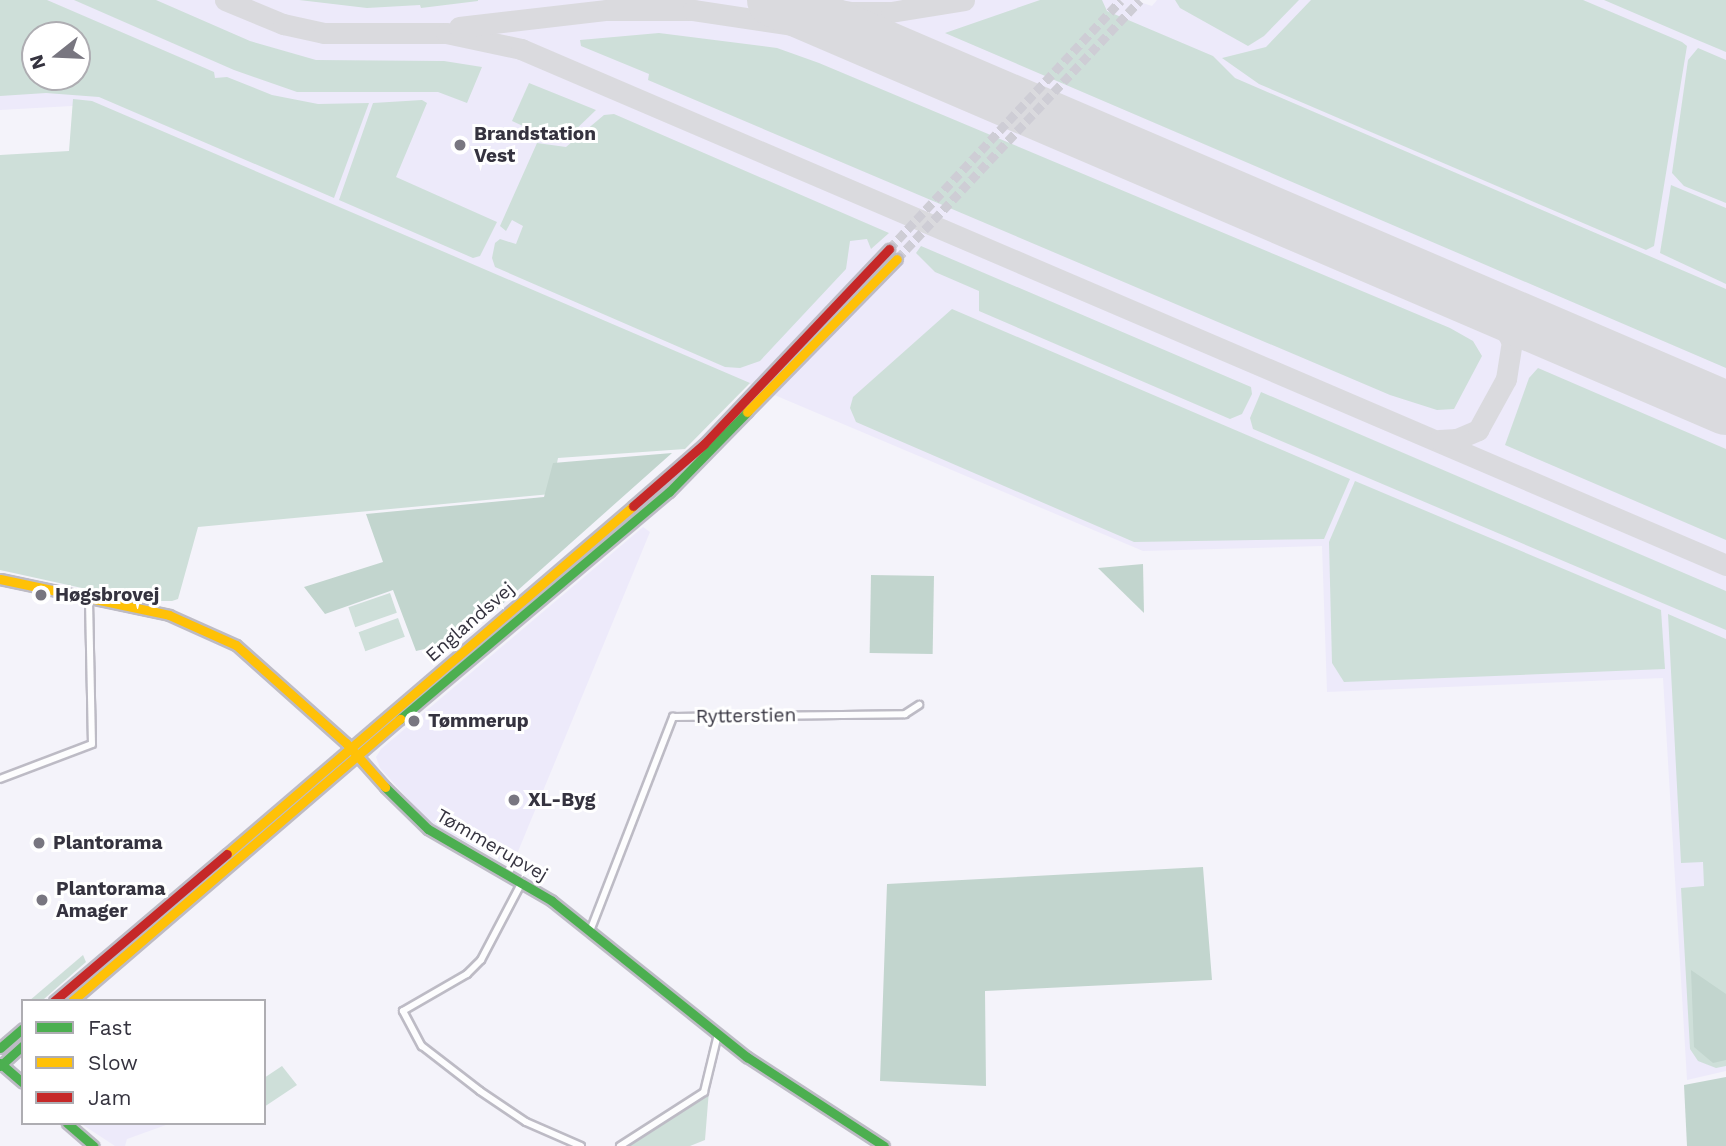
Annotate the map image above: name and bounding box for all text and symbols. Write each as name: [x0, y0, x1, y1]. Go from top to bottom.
north arrow: [21, 21, 91, 91]
text: N: [24, 52, 51, 72]
place label: Brandstation Vest: [474, 123, 596, 167]
marker: Brandstation Vest: [452, 137, 468, 153]
street label: Englandsvej: [421, 577, 519, 667]
place label: Høgsbrovej: [55, 584, 159, 606]
marker: Høgsbrovej: [33, 587, 49, 603]
street label: Rytterstien: [696, 704, 796, 728]
place label: Tømmerup: [428, 710, 529, 732]
marker: Tømmerup: [406, 713, 422, 729]
place label: XL-Byg: [528, 789, 595, 811]
marker: XL-Byg: [506, 792, 522, 808]
street label: Tømmerupvej: [432, 804, 552, 886]
place label: Plantorama: [53, 832, 162, 854]
marker: Plantorama: [31, 835, 47, 851]
place label: Plantorama Amager: [56, 878, 165, 922]
marker: Plantorama Amager: [34, 892, 50, 908]
legend: [21, 999, 266, 1125]
text: Fast: [88, 1015, 132, 1040]
text: Slow: [88, 1050, 138, 1075]
text: Jam: [88, 1085, 131, 1110]

